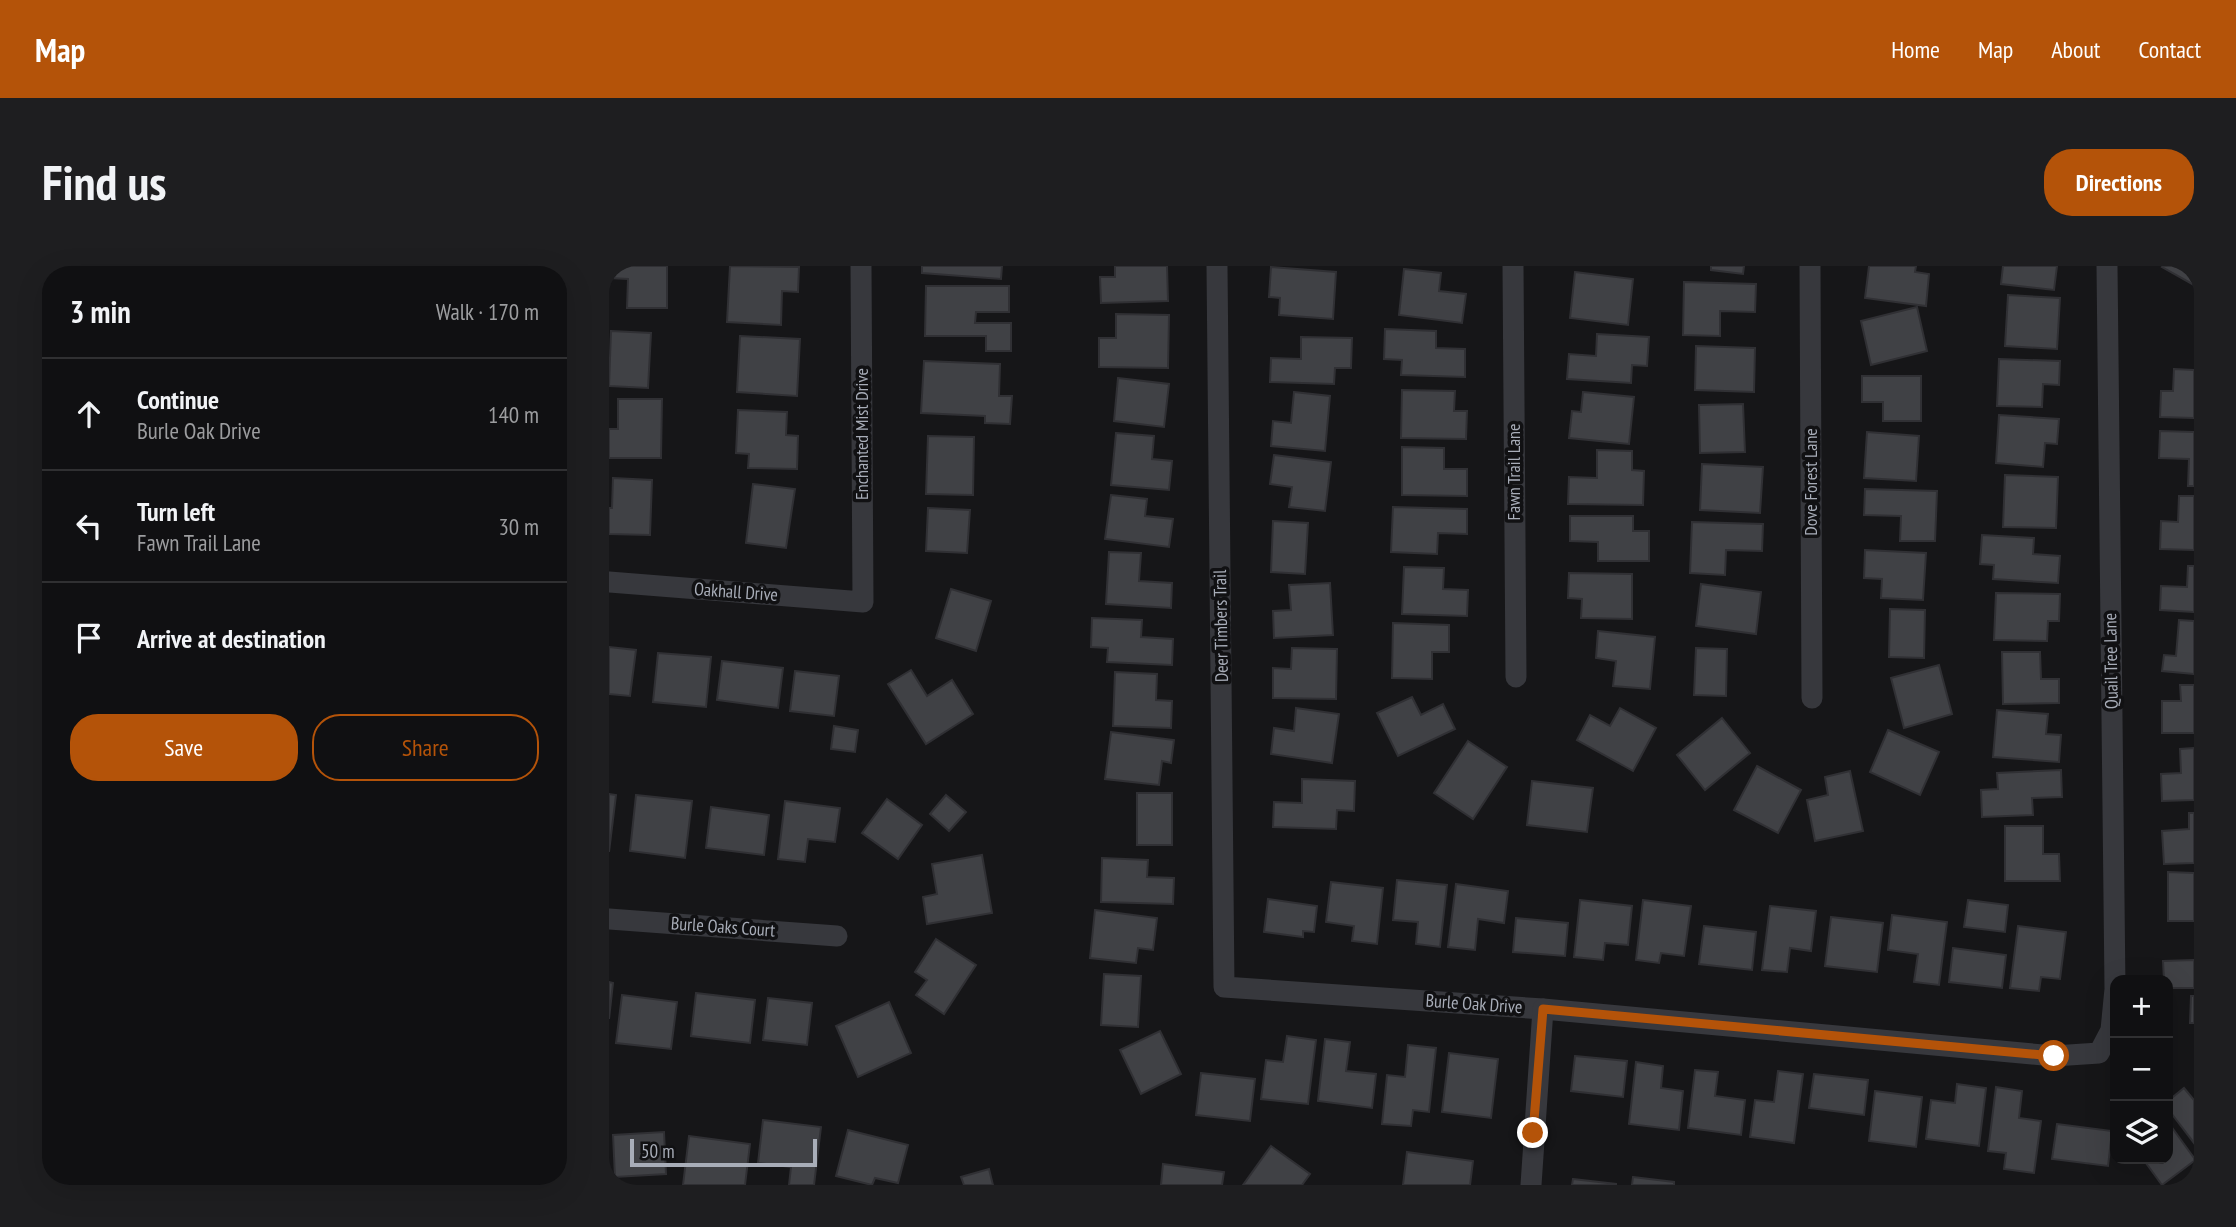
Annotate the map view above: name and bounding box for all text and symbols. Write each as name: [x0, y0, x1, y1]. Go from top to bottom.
text: Map: [35, 28, 85, 71]
text: Home: [1891, 34, 1940, 65]
text: Map: [1978, 34, 2013, 65]
text: About: [2051, 34, 2100, 65]
text: Contact: [2138, 34, 2201, 65]
button: Directions: [2044, 149, 2194, 216]
text: Find us: [42, 150, 166, 214]
text: 3 min: [70, 292, 131, 331]
text: Walk · 170 m: [436, 297, 539, 326]
street label: Enchanted Mist Drive: [850, 368, 873, 500]
text: Continue: [137, 383, 219, 416]
icon: ahead: [70, 395, 108, 433]
text: 140 m: [488, 400, 539, 429]
text: Burle Oak Drive: [137, 416, 261, 445]
street label: Fawn Trail Lane: [1502, 424, 1525, 520]
street label: Dove Forest Lane: [1799, 428, 1822, 536]
text: Turn left: [137, 495, 215, 528]
icon: left: [70, 507, 108, 545]
text: 30 m: [498, 512, 539, 541]
text: Fawn Trail Lane: [137, 528, 261, 557]
street label: Deer Timbers Trail: [1208, 569, 1233, 682]
street label: Oakhall Drive: [693, 577, 779, 606]
street label: Quail Tree Lane: [2098, 613, 2123, 709]
icon: arrive: [70, 619, 108, 657]
text: Arrive at destination: [137, 622, 326, 655]
button: Save: [70, 714, 298, 781]
button: Share: [312, 714, 539, 781]
street label: Burle Oaks Court: [670, 911, 776, 942]
map controls: [2110, 975, 2173, 1164]
button: +: [2110, 975, 2173, 1038]
street label: Burle Oak Drive: [1425, 989, 1523, 1018]
button: −: [2110, 1038, 2173, 1101]
route start: [2038, 1040, 2069, 1071]
button: layers: [2110, 1101, 2173, 1164]
route end: [1517, 1117, 1548, 1148]
scale bar: [630, 1136, 817, 1168]
text: 50 m: [641, 1139, 675, 1163]

